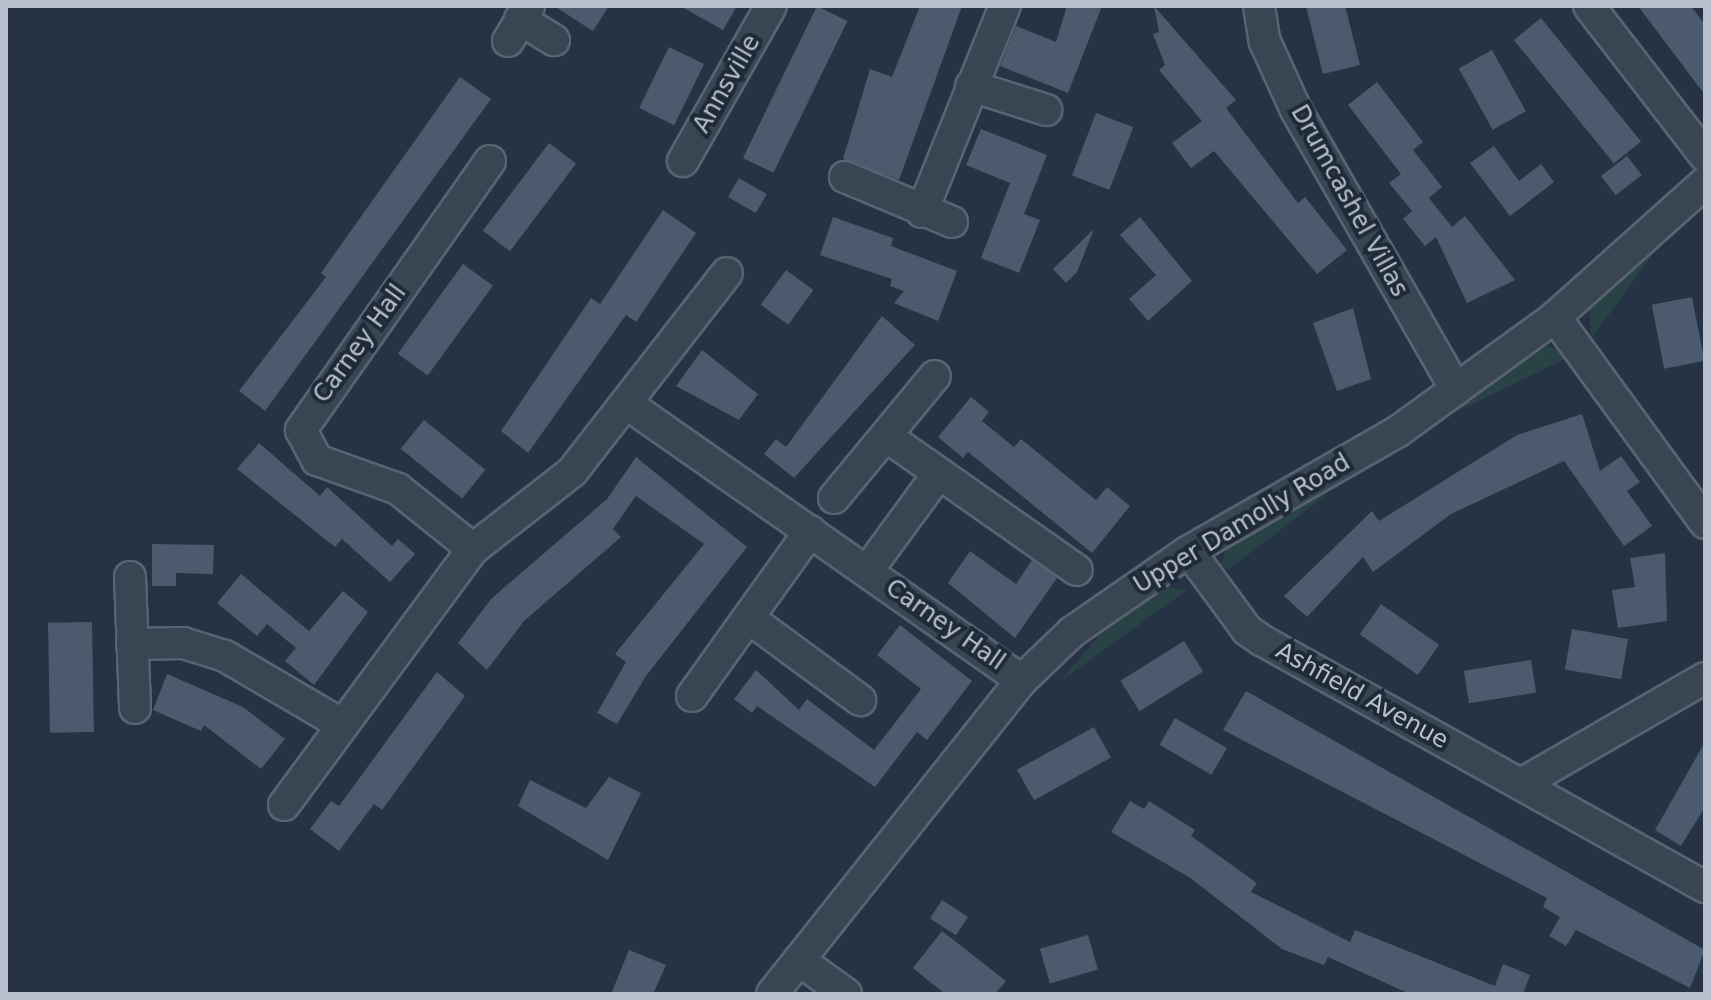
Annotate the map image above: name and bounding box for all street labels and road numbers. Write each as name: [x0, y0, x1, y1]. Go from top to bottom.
street label: Annsville: [687, 30, 767, 138]
street label: Drumcashel Villas: [1284, 100, 1414, 302]
street label: Carney Hall: [308, 279, 412, 409]
street label: Upper Damolly Road: [1129, 448, 1355, 600]
street label: Carney Hall: [880, 573, 1010, 677]
street label: Ashfield Avenue: [1271, 637, 1453, 755]

